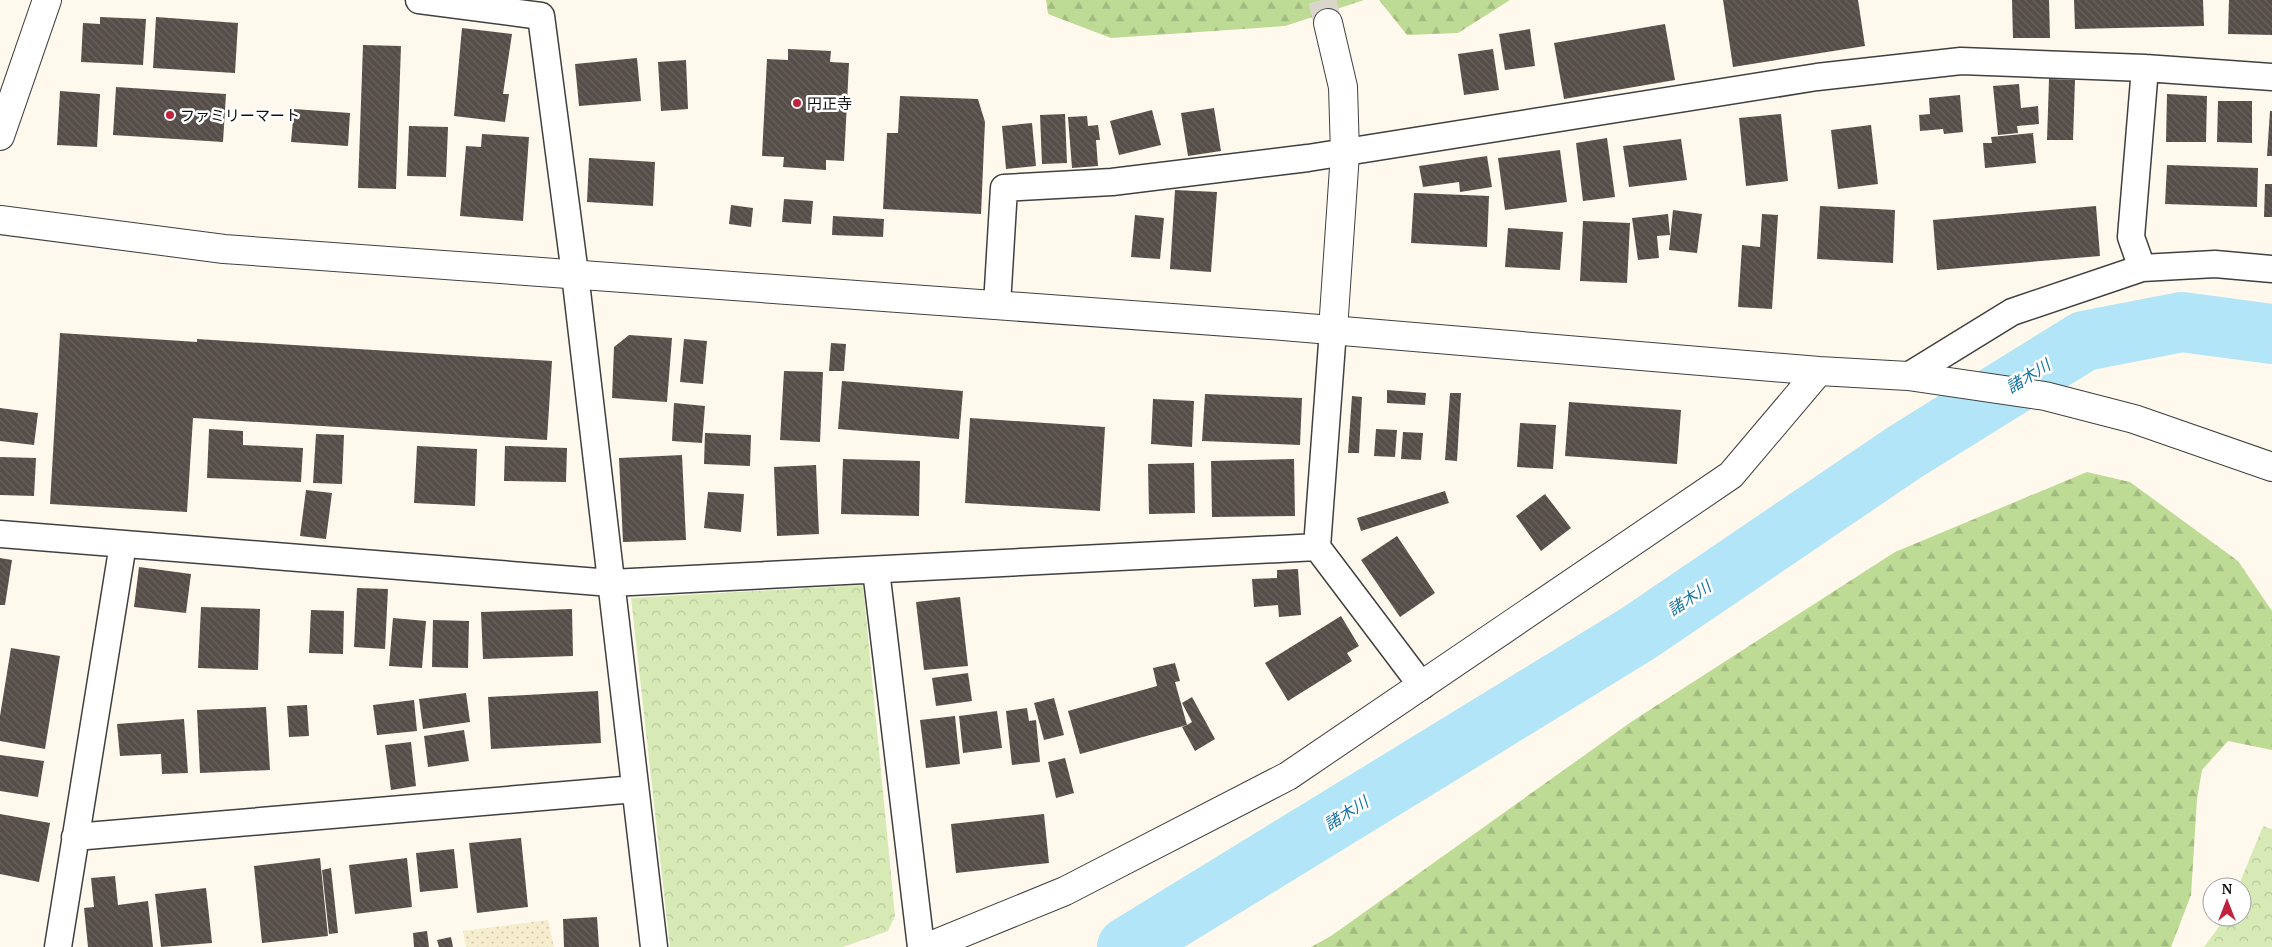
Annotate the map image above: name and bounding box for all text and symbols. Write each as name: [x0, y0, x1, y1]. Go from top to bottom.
place label: 円正寺: [807, 93, 852, 113]
marker: 円正寺: [791, 97, 803, 109]
place label: ファミリーマート: [180, 105, 300, 125]
marker: ファミリーマート: [164, 109, 176, 121]
water label: 諸木川: [2002, 353, 2056, 398]
water label: 諸木川: [1663, 574, 1717, 621]
water label: 諸木川: [1320, 790, 1374, 835]
north arrow: [2202, 877, 2252, 927]
text: N: [2222, 879, 2233, 898]

